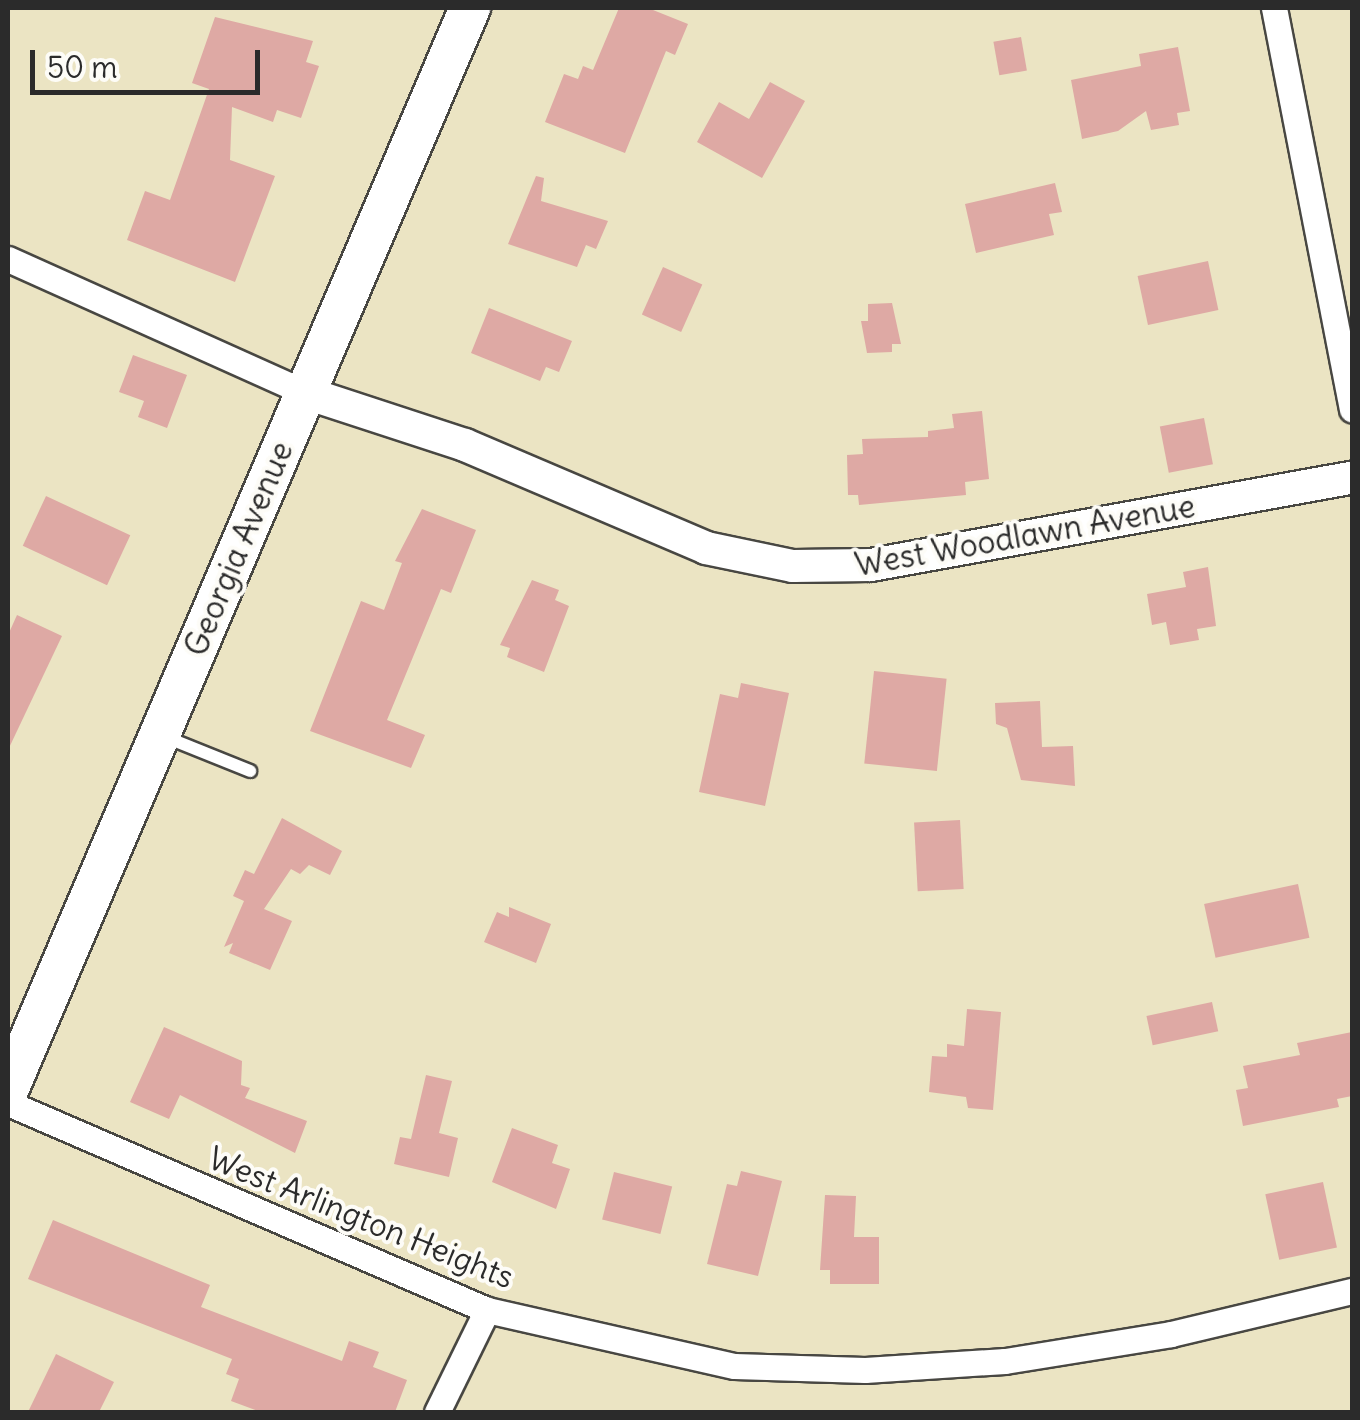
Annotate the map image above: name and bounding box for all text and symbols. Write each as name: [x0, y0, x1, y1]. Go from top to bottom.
scale bar: [35, 30, 265, 92]
text: 50 m: [47, 48, 117, 86]
street label: Georgia Avenue: [177, 436, 301, 662]
street label: West Woodlawn Avenue: [852, 487, 1198, 585]
street label: West Arlington Heights: [203, 1139, 519, 1297]

